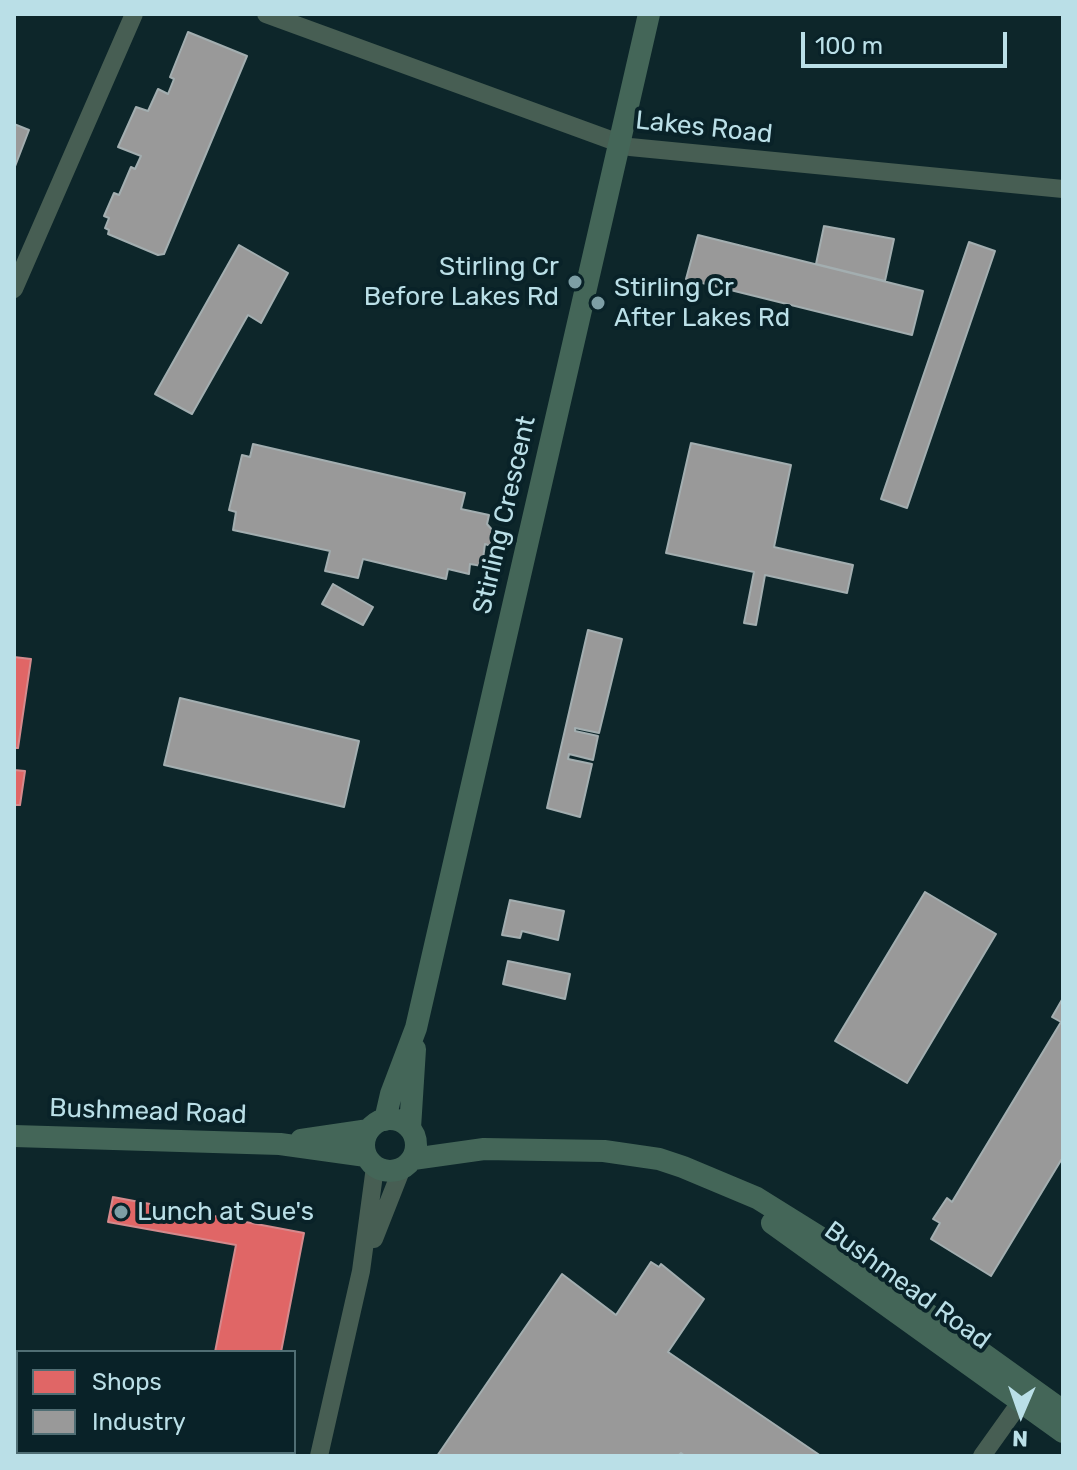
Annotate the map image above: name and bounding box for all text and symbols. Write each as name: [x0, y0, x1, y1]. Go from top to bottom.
scale bar: [805, 16, 1011, 66]
text: 100 m: [815, 32, 883, 60]
street label: Lakes Road: [634, 105, 774, 151]
place label: Stirling Cr Before Lakes Rd: [364, 251, 559, 312]
place label: Stirling Cr After Lakes Rd: [614, 272, 790, 334]
marker: Stirling Cr Before Lakes Rd: [566, 273, 584, 291]
marker: Stirling Cr After Lakes Rd: [589, 294, 607, 312]
street label: Stirling Crescent: [467, 413, 543, 617]
street label: Bushmead Road: [49, 1093, 247, 1131]
place label: Lunch at Sue's: [137, 1196, 314, 1228]
marker: Lunch at Sue's: [112, 1203, 130, 1221]
street label: Bushmead Road: [818, 1215, 996, 1357]
legend: [16, 1350, 296, 1454]
text: Shops: [92, 1368, 162, 1396]
north arrow: [981, 1374, 1061, 1454]
text: Industry: [92, 1408, 186, 1436]
text: N: [1012, 1425, 1029, 1452]

